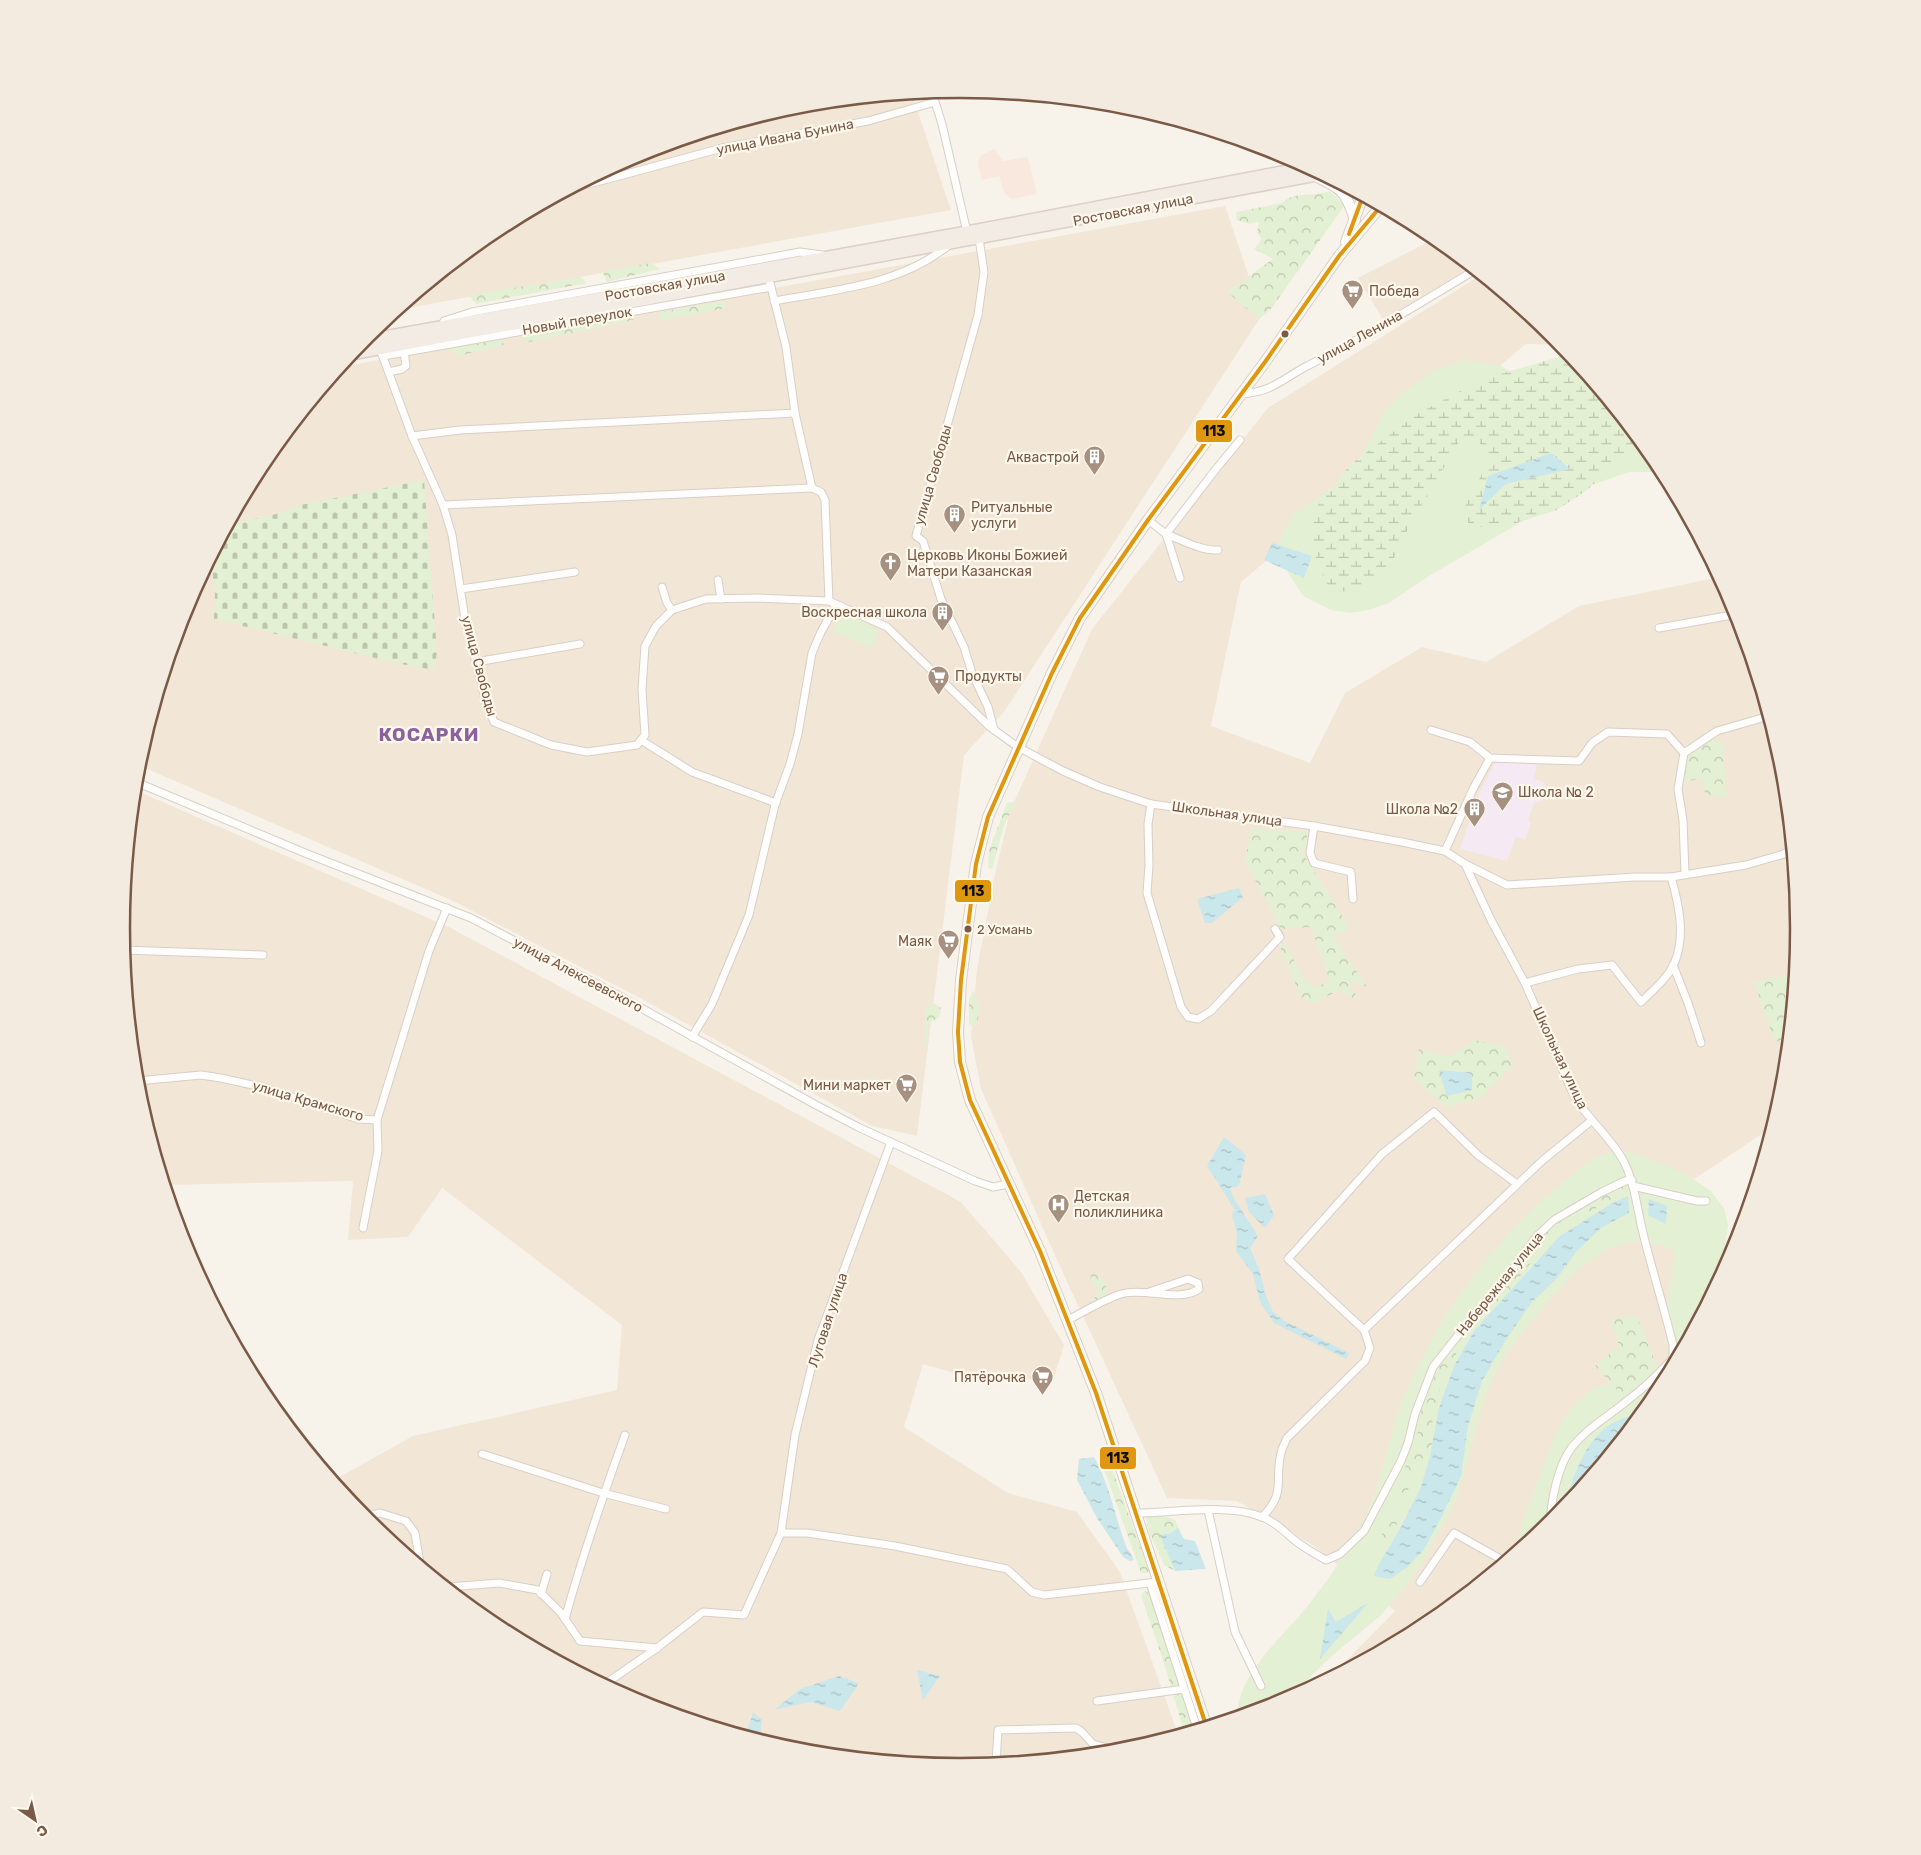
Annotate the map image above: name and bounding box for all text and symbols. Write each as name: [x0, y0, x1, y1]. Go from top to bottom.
street label: улица Ивана Бунина: [715, 115, 855, 159]
street label: Ростовская улица: [1071, 190, 1195, 230]
street label: Ростовская улица: [603, 267, 727, 305]
supermarket icon: Победа: [1341, 279, 1365, 310]
place label: Победа: [1369, 283, 1419, 300]
street label: Новый переулок: [521, 303, 633, 339]
street label: улица Ленина: [1314, 307, 1406, 367]
unlabelled marker: [1280, 329, 1290, 339]
line badge: 113: [1195, 419, 1233, 443]
street label: улица Свободы: [911, 423, 955, 527]
text: 113: [1202, 423, 1226, 440]
building icon: Аквастрой: [1083, 445, 1107, 476]
place label: Аквастрой: [1007, 449, 1079, 466]
place label: Ритуальные услуги: [971, 499, 1053, 532]
building icon: Ритуальные услуги: [943, 503, 967, 534]
place label: Церковь Иконы Божией Матери Казанская: [907, 547, 1067, 580]
church icon: Церковь Иконы Божией Матери Казанская: [879, 551, 903, 582]
building icon: Воскресная школа: [931, 600, 955, 631]
place label: Воскресная школа: [801, 604, 927, 621]
street label: улица Свободы: [457, 614, 501, 718]
supermarket icon: Продукты: [927, 664, 951, 695]
place label: Продукты: [955, 668, 1022, 685]
district label: КОСАРКИ: [378, 723, 480, 746]
school or university icon: Школа № 2: [1490, 780, 1514, 811]
place label: Школа № 2: [1518, 784, 1594, 801]
building icon: Школа №2: [1462, 797, 1486, 828]
street label: Школьная улица: [1171, 798, 1283, 830]
place label: Школа №2: [1386, 801, 1458, 818]
line badge: 113: [954, 879, 992, 903]
text: 113: [961, 883, 985, 900]
place label: 2 Усмань: [977, 922, 1033, 937]
marker: 2 Усмань: [963, 924, 973, 934]
supermarket icon: Маяк: [936, 929, 960, 960]
place label: Маяк: [898, 933, 932, 950]
street label: улица Алексеевского: [510, 934, 646, 1016]
street label: Школьная улица: [1529, 1004, 1591, 1112]
supermarket icon: Мини маркет: [895, 1073, 919, 1104]
street label: улица Крамского: [250, 1077, 366, 1125]
place label: Мини маркет: [803, 1077, 891, 1094]
place label: Детская поликлиника: [1074, 1188, 1163, 1221]
hospital icon: Детская поликлиника: [1046, 1192, 1070, 1223]
street label: Набережная улица: [1453, 1229, 1547, 1339]
street label: Луговая улица: [805, 1271, 851, 1369]
supermarket icon: Пятёрочка: [1030, 1365, 1054, 1396]
place label: Пятёрочка: [954, 1369, 1026, 1386]
line badge: 113: [1099, 1446, 1137, 1470]
text: 113: [1106, 1450, 1130, 1467]
north arrow: [10, 1795, 60, 1845]
text: С: [33, 1821, 51, 1840]

